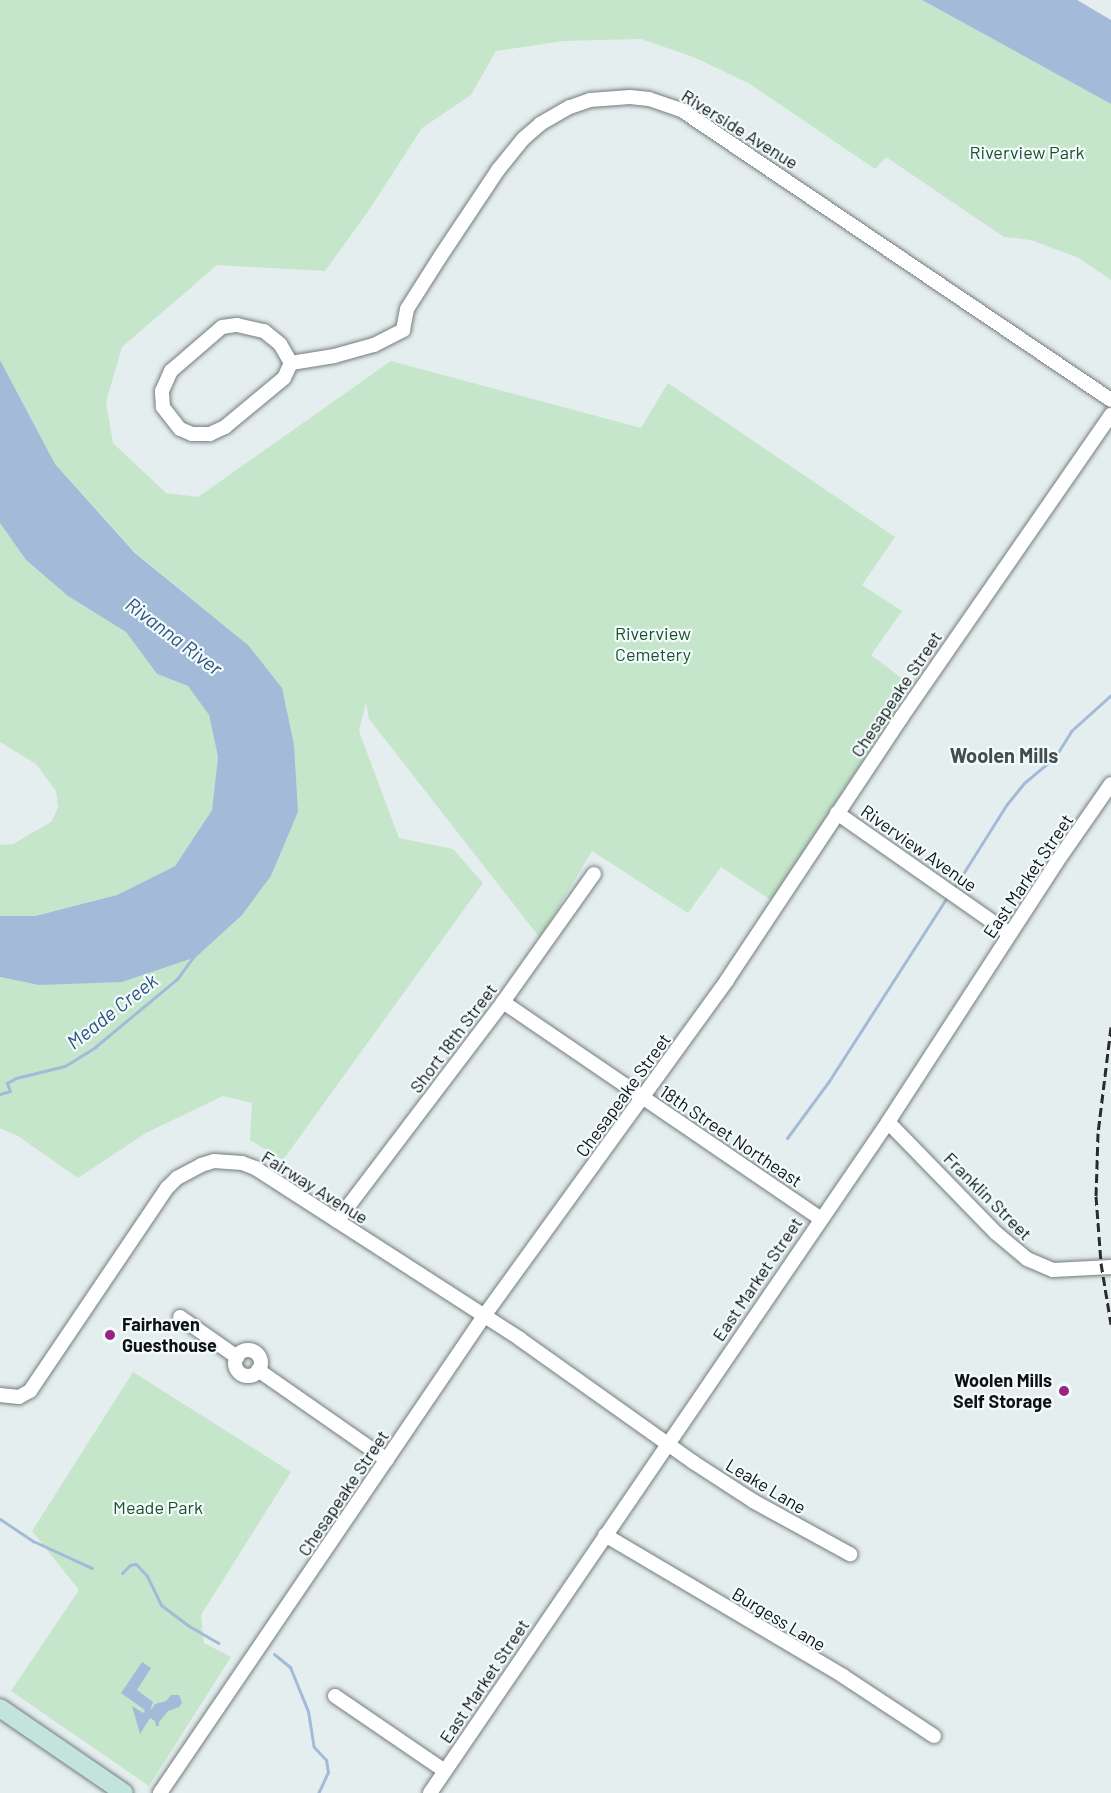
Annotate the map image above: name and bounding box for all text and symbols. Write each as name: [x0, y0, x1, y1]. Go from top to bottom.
street label: Riverside Avenue: [678, 84, 802, 174]
park label: Riverview Park: [970, 141, 1084, 163]
water label: Rivanna River: [121, 592, 227, 680]
park label: Riverview Cemetery: [615, 623, 691, 666]
street label: Chesapeake Street: [846, 627, 946, 761]
district label: Woolen Mills: [950, 743, 1058, 767]
street label: Riverview Avenue: [857, 800, 981, 896]
street label: East Market Street: [979, 810, 1077, 942]
water label: Meade Creek: [62, 968, 162, 1054]
street label: Short 18th Street: [405, 979, 501, 1097]
street label: Chesapeake Street: [571, 1029, 675, 1161]
street label: 18th Street Northeast: [656, 1080, 806, 1192]
street label: Fairway Avenue: [258, 1146, 372, 1228]
street label: Franklin Street: [939, 1147, 1037, 1245]
street label: East Market Street: [708, 1213, 806, 1345]
place label: Fairhaven Guesthouse: [122, 1314, 217, 1356]
marker: Fairhaven Guesthouse: [103, 1328, 117, 1342]
place label: Woolen Mills Self Storage: [953, 1370, 1052, 1412]
marker: Woolen Mills Self Storage: [1057, 1384, 1071, 1398]
street label: Chesapeake Street: [293, 1426, 393, 1560]
street label: Leake Lane: [722, 1454, 810, 1518]
park label: Meade Park: [113, 1496, 203, 1518]
street label: Burgess Lane: [728, 1583, 830, 1655]
street label: East Market Street: [435, 1615, 533, 1747]

